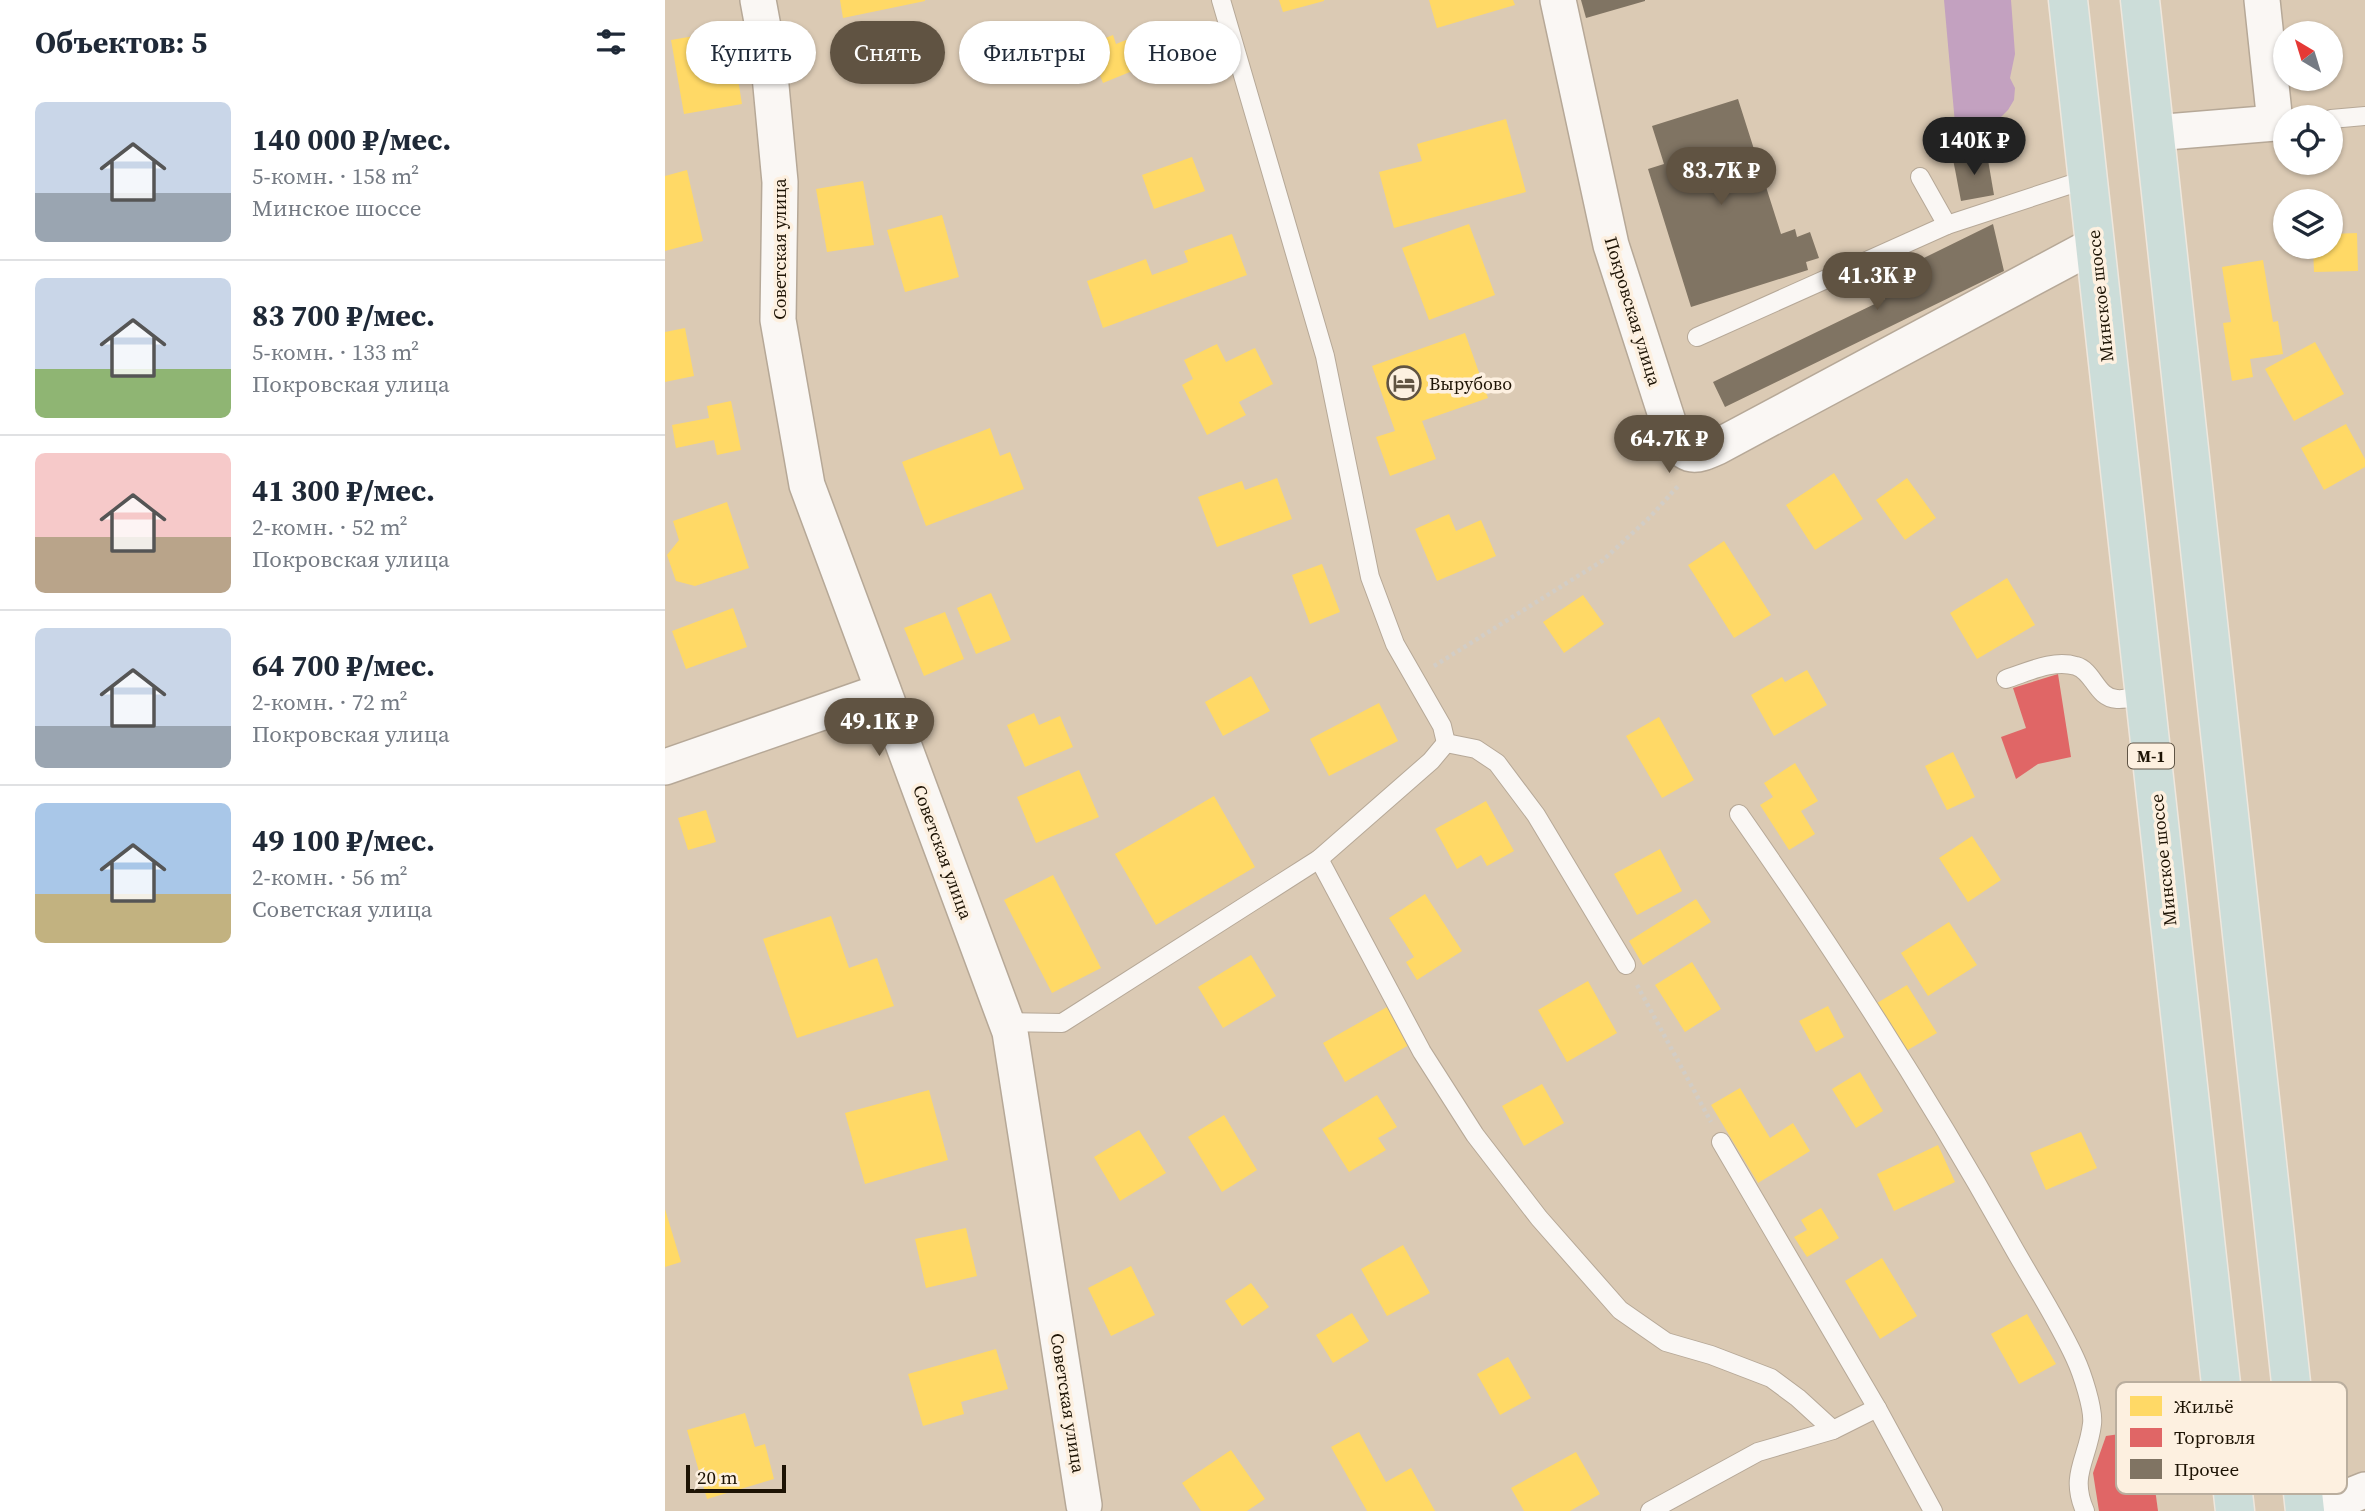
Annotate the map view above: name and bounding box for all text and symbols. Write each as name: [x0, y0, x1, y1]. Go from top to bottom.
chip: Купить: [686, 21, 816, 84]
chip: Снять: [830, 21, 945, 84]
chip: Фильтры: [959, 21, 1110, 84]
chip: Новое: [1124, 21, 1241, 84]
north arrow: [2273, 21, 2343, 91]
map controls: [2273, 21, 2343, 259]
text: Объектов: 5: [35, 22, 207, 63]
icon: filters: [592, 23, 630, 61]
button: locate: [2273, 105, 2343, 175]
pin: 140K ₽: [1917, 118, 2031, 177]
text: 140 000 ₽/мес.: [252, 119, 451, 160]
text: 140K ₽: [1939, 124, 2009, 156]
icon: home: [91, 130, 175, 214]
pin: 83.7K ₽: [1656, 148, 1786, 207]
text: 83.7K ₽: [1682, 154, 1760, 186]
text: 5-комн. · 158 m²: [252, 160, 419, 192]
street label: Советская улица: [767, 178, 792, 320]
button: layers: [2273, 189, 2343, 259]
text: Минское шоссе: [252, 192, 421, 224]
street label: Минское шоссе: [2081, 229, 2119, 363]
street label: Покровская улица: [1598, 233, 1668, 389]
pin: 41.3K ₽: [1812, 252, 1942, 312]
text: 41.3K ₽: [1838, 259, 1916, 291]
text: 83 700 ₽/мес.: [252, 295, 435, 336]
icon: home: [91, 306, 175, 390]
text: 5-комн. · 133 m²: [252, 336, 419, 368]
hotel icon: Вырубово: [1385, 364, 1423, 402]
text: Покровская улица: [252, 368, 450, 400]
place label: Вырубово: [1429, 371, 1512, 396]
pin: 64.7K ₽: [1604, 416, 1734, 475]
text: 64.7K ₽: [1630, 422, 1708, 454]
text: 41 300 ₽/мес.: [252, 470, 435, 511]
icon: home: [91, 481, 175, 565]
text: 2-комн. · 52 m²: [252, 511, 408, 543]
text: Покровская улица: [252, 543, 450, 575]
text: 64 700 ₽/мес.: [252, 645, 435, 686]
icon: home: [91, 656, 175, 740]
text: 2-комн. · 72 m²: [252, 686, 408, 718]
pin: 49.1K ₽: [814, 698, 944, 758]
text: 49.1K ₽: [840, 705, 918, 737]
text: Покровская улица: [252, 718, 450, 750]
road number: М-1: [2128, 744, 2174, 768]
street label: Советская улица: [907, 781, 979, 923]
street label: Минское шоссе: [2144, 793, 2182, 927]
text: 49 100 ₽/мес.: [252, 820, 435, 861]
icon: home: [91, 831, 175, 915]
text: 2-комн. · 56 m²: [252, 861, 408, 893]
text: Советская улица: [252, 893, 433, 925]
street label: Советская улица: [1045, 1331, 1092, 1476]
legend: [2116, 1382, 2347, 1494]
text: Жильё: [2174, 1393, 2234, 1419]
text: Торговля: [2174, 1424, 2255, 1450]
text: Прочее: [2174, 1456, 2239, 1482]
scale bar: [686, 1462, 786, 1494]
text: 20 m: [697, 1464, 738, 1490]

